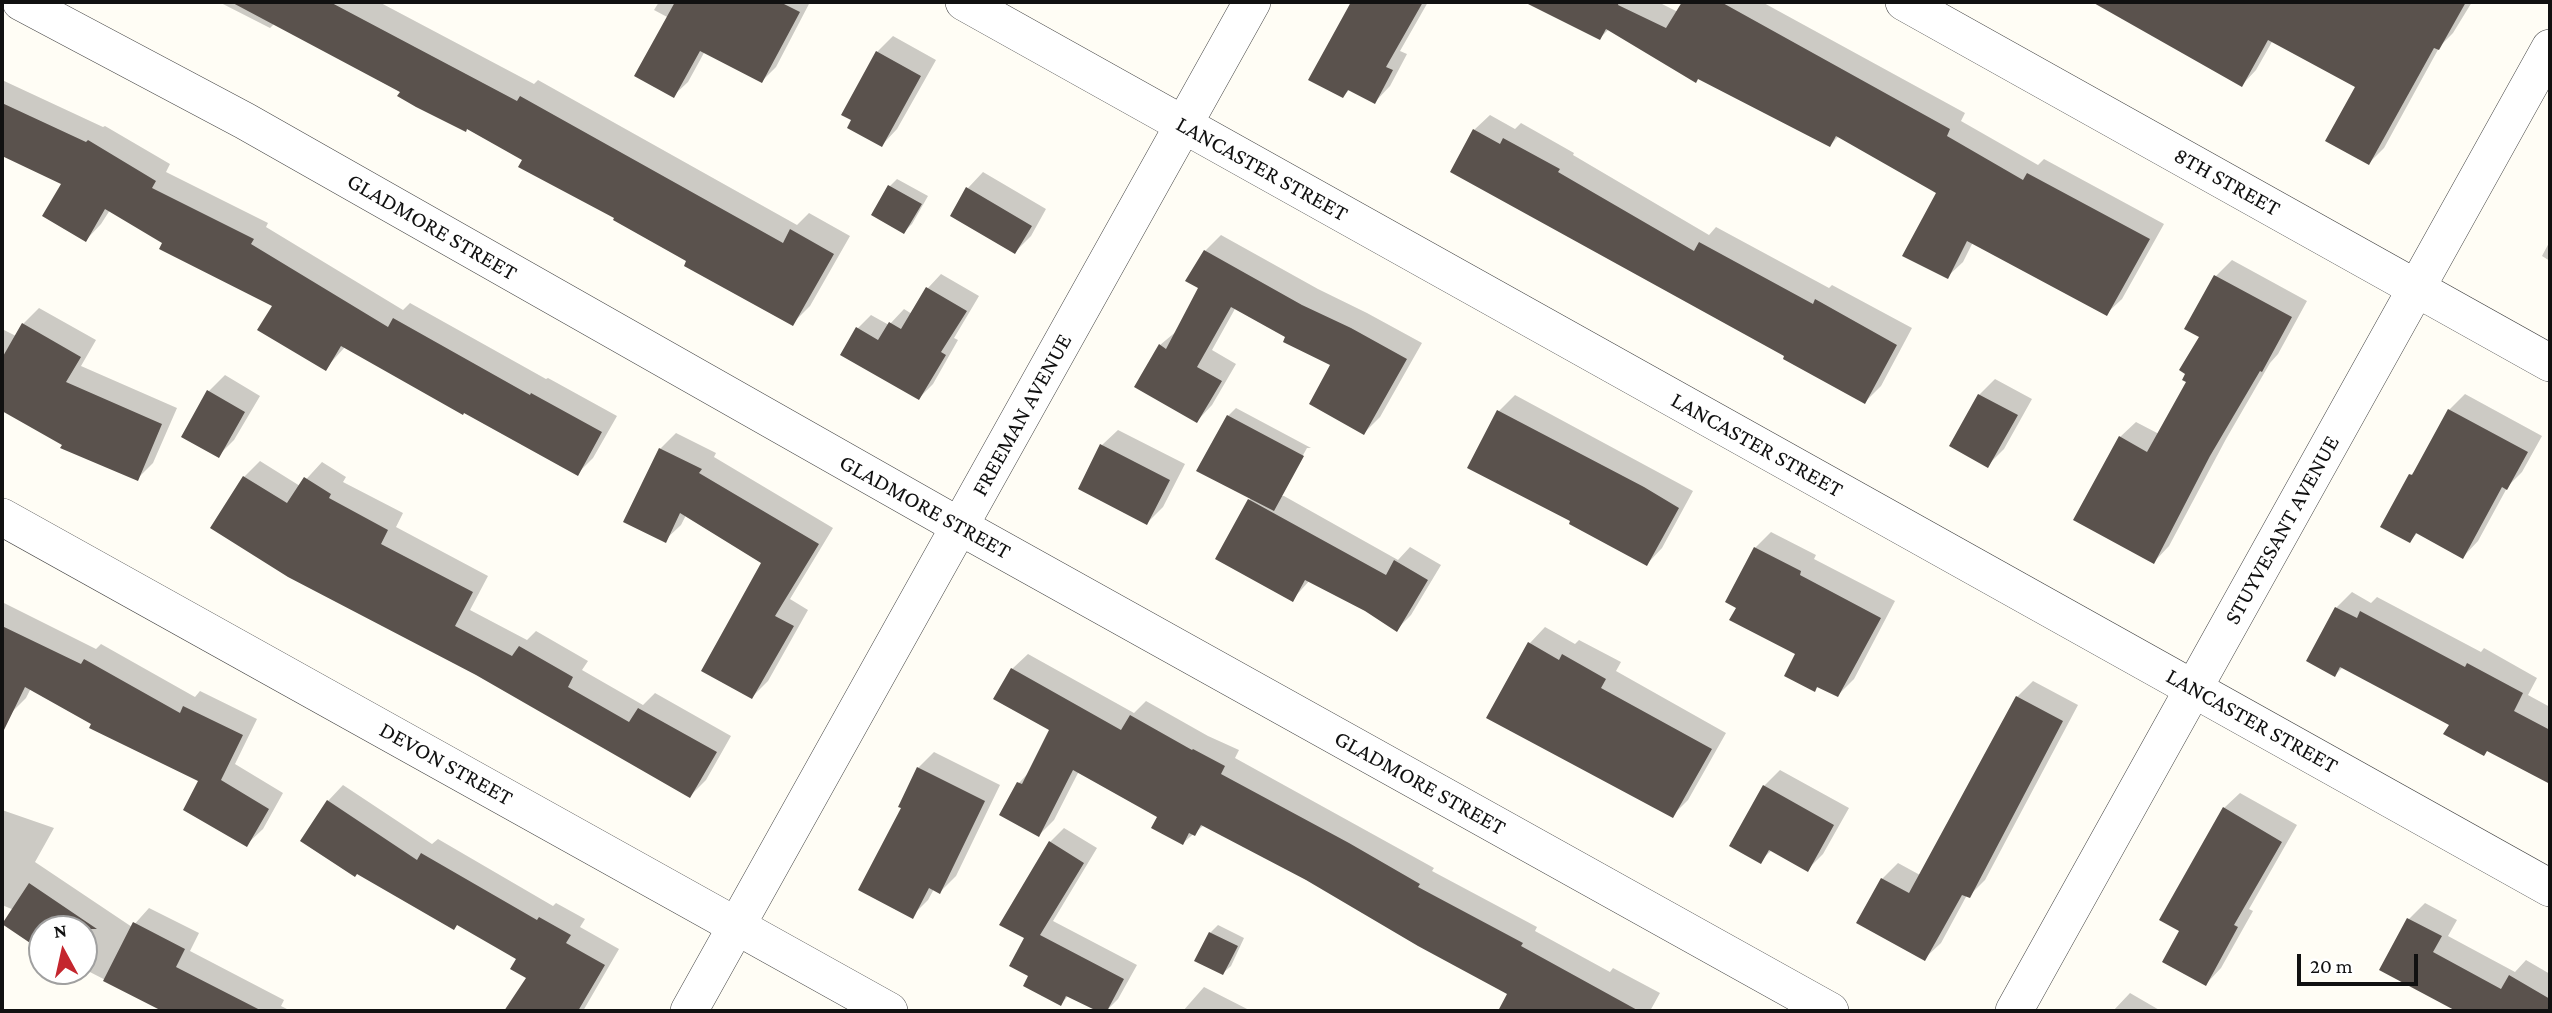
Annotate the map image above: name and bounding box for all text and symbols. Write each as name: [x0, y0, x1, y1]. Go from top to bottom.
street label: LANCASTER STREET: [1171, 110, 1353, 228]
street label: 8TH STREET: [2169, 141, 2285, 223]
street label: GLADMORE STREET: [342, 167, 522, 287]
street label: FREEMAN AVENUE: [966, 329, 1078, 501]
street label: LANCASTER STREET: [1666, 386, 1848, 504]
street label: STUYVESANT AVENUE: [2219, 431, 2345, 629]
street label: GLADMORE STREET: [834, 448, 1016, 566]
street label: LANCASTER STREET: [2161, 662, 2343, 780]
street label: DEVON STREET: [374, 716, 518, 812]
street label: GLADMORE STREET: [1329, 724, 1511, 842]
north arrow: [28, 915, 98, 985]
text: N: [52, 919, 68, 942]
scale bar: [2300, 940, 2421, 984]
text: 20 m: [2310, 954, 2353, 978]

